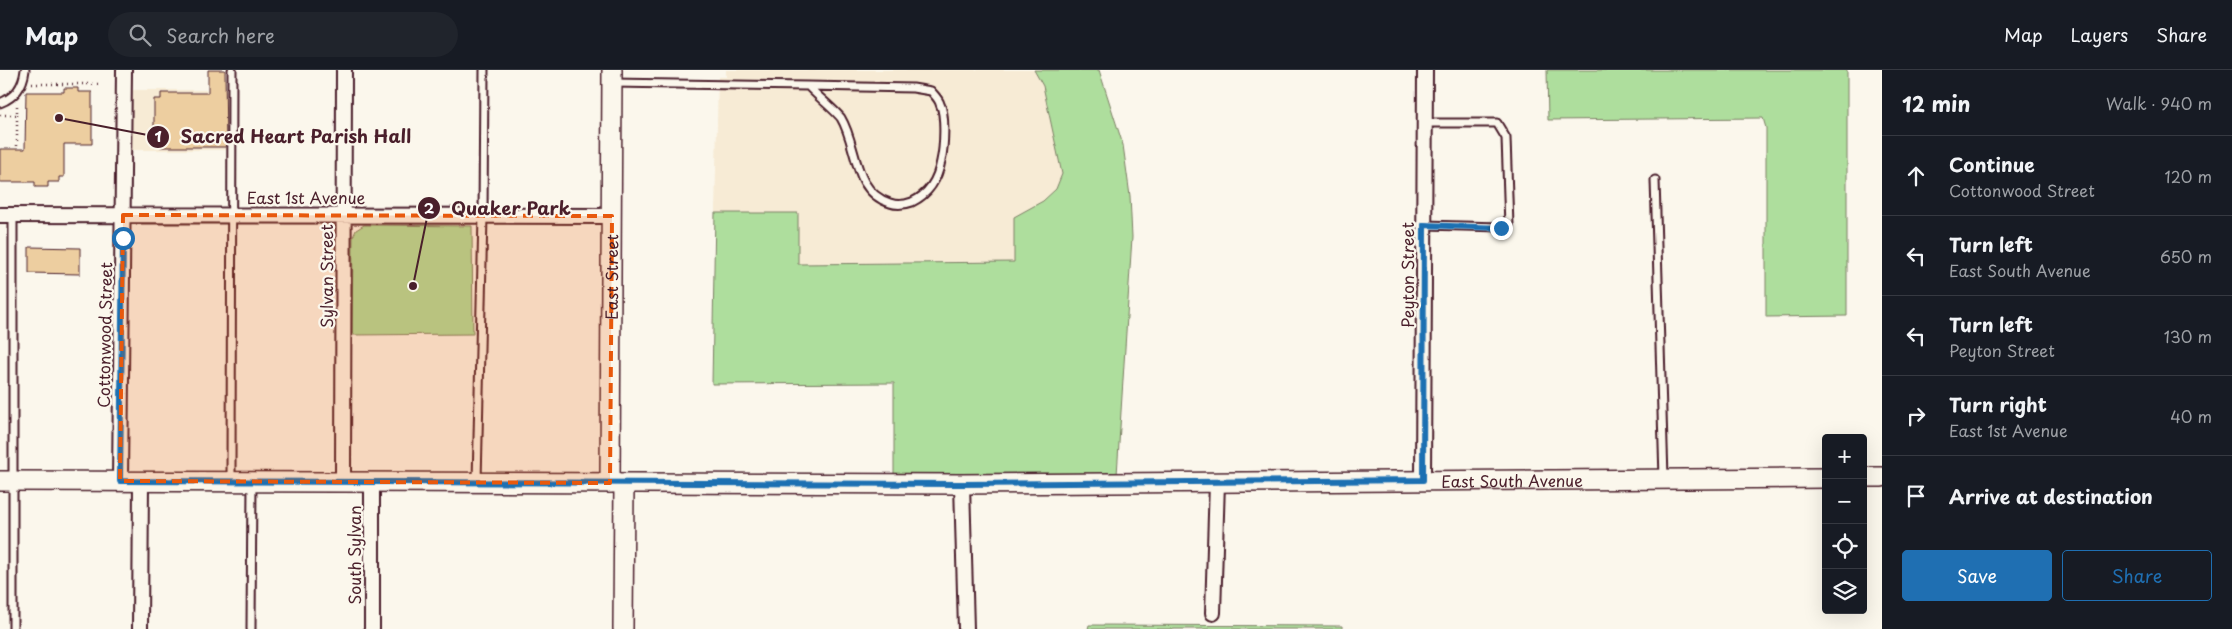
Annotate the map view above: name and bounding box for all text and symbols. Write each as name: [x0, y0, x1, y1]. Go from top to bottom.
search box: [108, 12, 458, 57]
text: Map: [25, 17, 78, 53]
icon: search: [126, 21, 154, 49]
text: Search here: [166, 21, 275, 49]
text: Map: [2004, 21, 2043, 48]
text: Layers: [2071, 21, 2128, 48]
text: Share: [2156, 21, 2207, 48]
text: 12 min: [1902, 87, 1971, 119]
text: Walk · 940 m: [2106, 91, 2212, 115]
callout: Sacred Heart Parish Hall: [145, 120, 421, 153]
text: Sacred Heart Parish Hall: [181, 122, 411, 149]
text: 1: [154, 124, 162, 147]
text: Continue: [1949, 150, 2035, 178]
icon: ahead: [1902, 162, 1930, 190]
text: 120 m: [2165, 164, 2212, 188]
text: Cottonwood Street: [1949, 178, 2095, 202]
street label: East 1st Avenue: [247, 185, 366, 209]
callout: Quaker Park: [417, 192, 581, 225]
text: Quaker Park: [451, 194, 571, 221]
text: 2: [424, 196, 435, 219]
route end: [1490, 217, 1513, 240]
street label: Peyton Street: [1395, 222, 1419, 328]
street label: Sylvan Street: [314, 224, 338, 328]
route start: [112, 227, 135, 250]
text: Turn left: [1949, 230, 2033, 258]
street label: East Street: [599, 234, 623, 320]
icon: left: [1902, 242, 1930, 270]
text: 650 m: [2160, 244, 2212, 268]
text: East South Avenue: [1949, 258, 2091, 282]
street label: Cottonwood Street: [91, 261, 117, 408]
text: Turn left: [1949, 310, 2033, 338]
icon: left: [1902, 322, 1930, 350]
text: 130 m: [2164, 324, 2212, 348]
text: Peyton Street: [1949, 338, 2055, 362]
text: Turn right: [1949, 390, 2047, 418]
icon: right: [1902, 402, 1930, 430]
text: 40 m: [2170, 404, 2212, 428]
text: East 1st Avenue: [1949, 418, 2068, 442]
map controls: [1822, 434, 1867, 614]
button: +: [1822, 434, 1867, 479]
street label: East South Avenue: [1441, 468, 1583, 493]
button: −: [1822, 479, 1867, 524]
icon: arrive: [1902, 482, 1930, 510]
text: Arrive at destination: [1949, 482, 2153, 510]
street label: South Sylvan: [342, 505, 366, 605]
button: locate: [1822, 524, 1867, 569]
button: Save: [1902, 550, 2052, 601]
button: Share: [2062, 550, 2212, 601]
button: layers: [1822, 569, 1867, 614]

